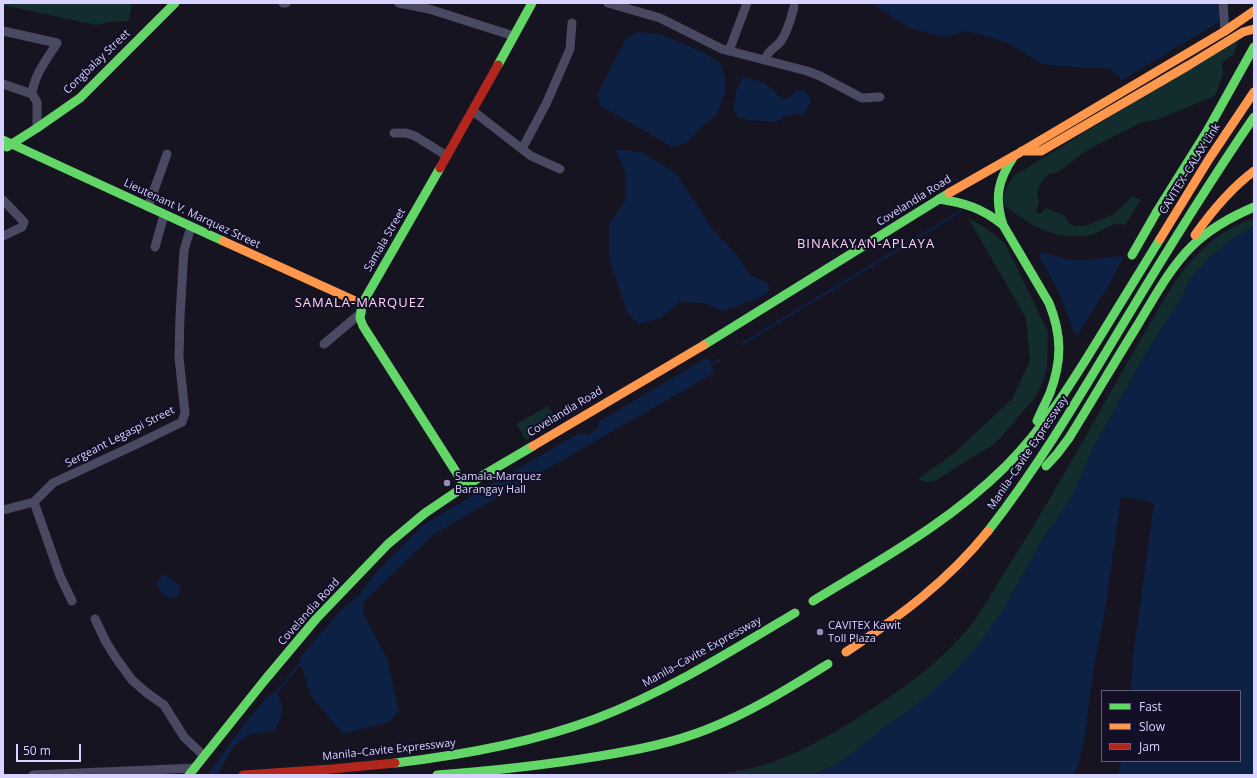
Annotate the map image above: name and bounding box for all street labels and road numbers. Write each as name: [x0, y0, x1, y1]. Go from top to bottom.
street label: Congbalay Street: [61, 27, 133, 97]
street label: CAVITEX–CALAX Link: [1157, 121, 1223, 217]
street label: Covelandia Road: [874, 173, 954, 229]
street label: Lieutenant V. Marquez Street: [122, 177, 262, 251]
street label: Samala Street: [362, 206, 408, 274]
street label: Covelandia Road: [525, 384, 605, 440]
street label: Manila–Cavite Expressway: [985, 394, 1071, 512]
street label: Sergeant Legaspi Street: [63, 404, 177, 470]
street label: Covelandia Road: [275, 576, 343, 648]
street label: Manila–Cavite Expressway: [640, 614, 764, 690]
street label: Manila–Cavite Expressway: [322, 736, 456, 764]

